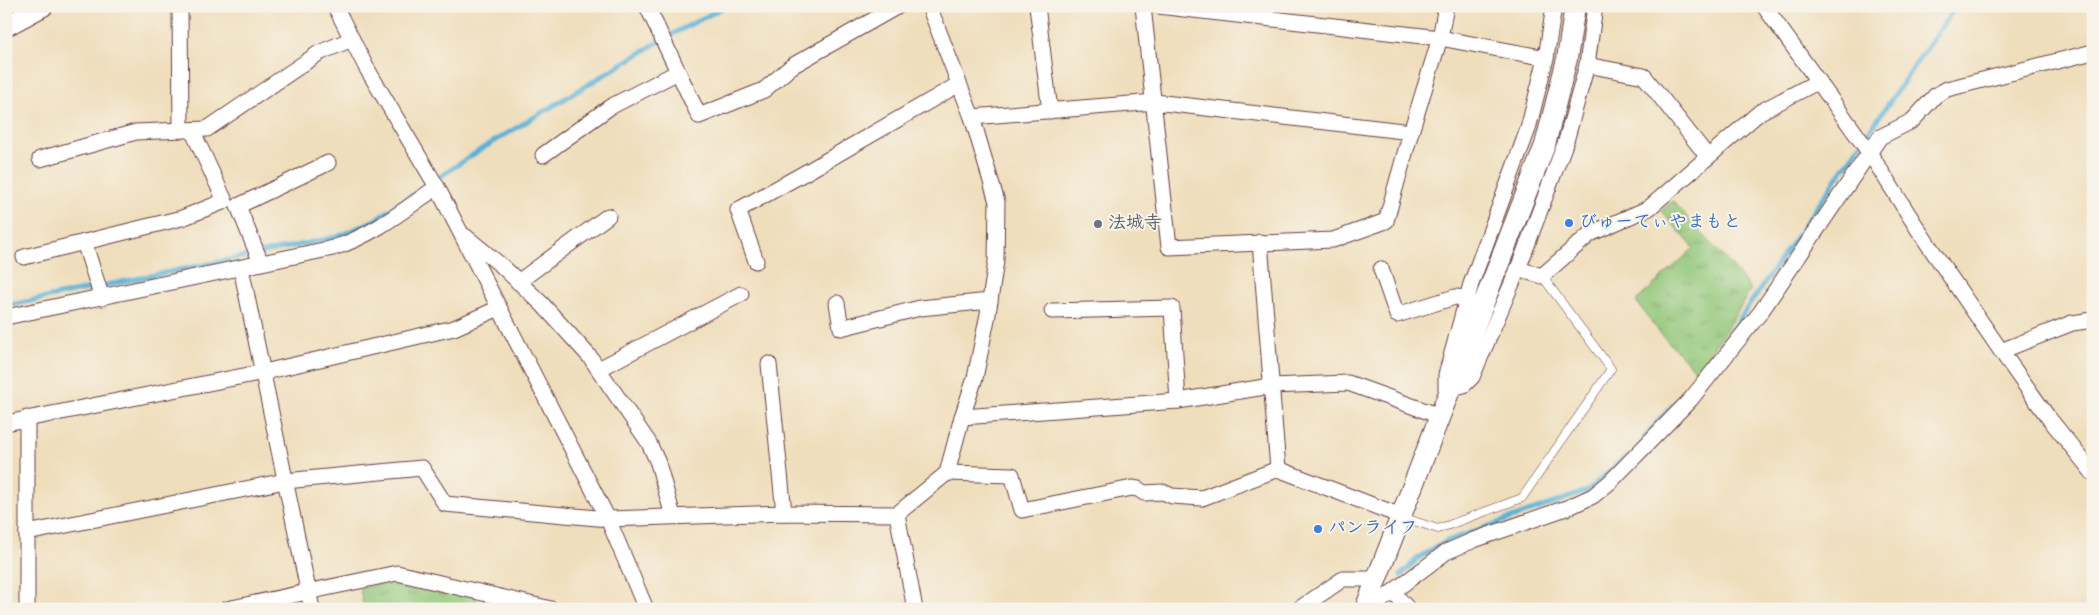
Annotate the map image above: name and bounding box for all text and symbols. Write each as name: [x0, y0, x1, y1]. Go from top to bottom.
place label: びゅーてぃやまもと: [1579, 210, 1741, 236]
place label: 法城寺: [1108, 211, 1162, 237]
marker: びゅーてぃやまもと: [1563, 217, 1575, 229]
marker: 法城寺: [1092, 218, 1104, 230]
place label: パンライフ: [1328, 516, 1418, 542]
marker: パンライフ: [1312, 523, 1324, 535]

